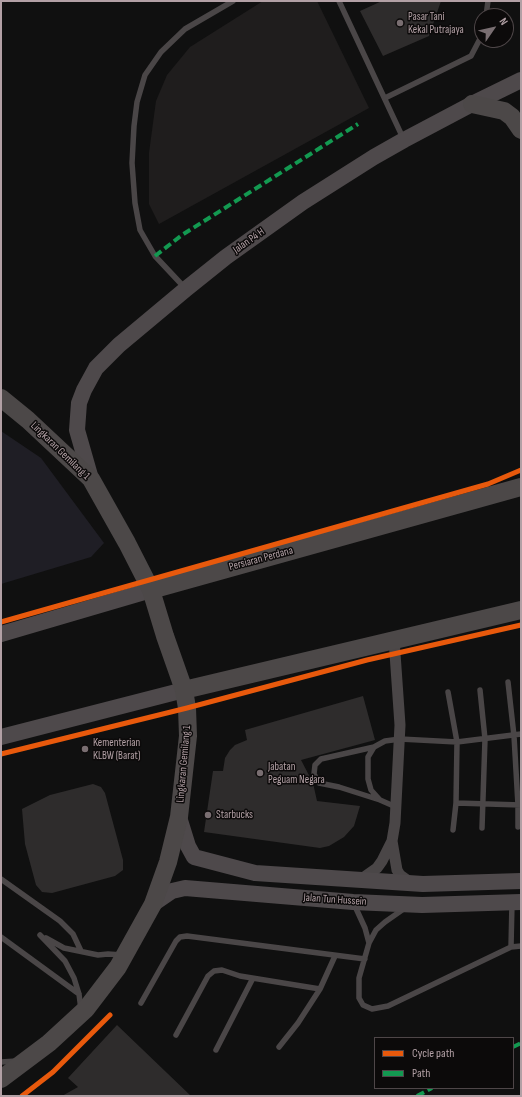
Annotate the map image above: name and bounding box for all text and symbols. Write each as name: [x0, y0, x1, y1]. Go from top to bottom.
north arrow: [474, 8, 514, 48]
place label: Pasar Tani Kekal Putrajaya: [408, 10, 464, 36]
text: N: [497, 15, 511, 28]
marker: Pasar Tani Kekal Putrajaya: [395, 18, 405, 28]
street label: Jalan P4 H: [231, 225, 267, 257]
street label: Lingkaran Gemilang 1: [28, 419, 92, 483]
street label: Persiaran Perdana: [228, 544, 294, 574]
street label: Lingkaran Gemilang 1: [174, 725, 194, 803]
place label: Kementerian KLBW (Barat): [93, 736, 140, 762]
marker: Kementerian KLBW (Barat): [80, 744, 90, 754]
place label: Jabatan Peguam Negara: [268, 760, 325, 786]
marker: Jabatan Peguam Negara: [255, 768, 265, 778]
place label: Starbucks: [216, 808, 253, 822]
marker: Starbucks: [203, 810, 213, 820]
street label: Jalan Tun Hussein: [303, 891, 367, 909]
legend: [374, 1037, 514, 1089]
text: Cycle path: [412, 1046, 454, 1061]
text: Path: [412, 1066, 430, 1081]

